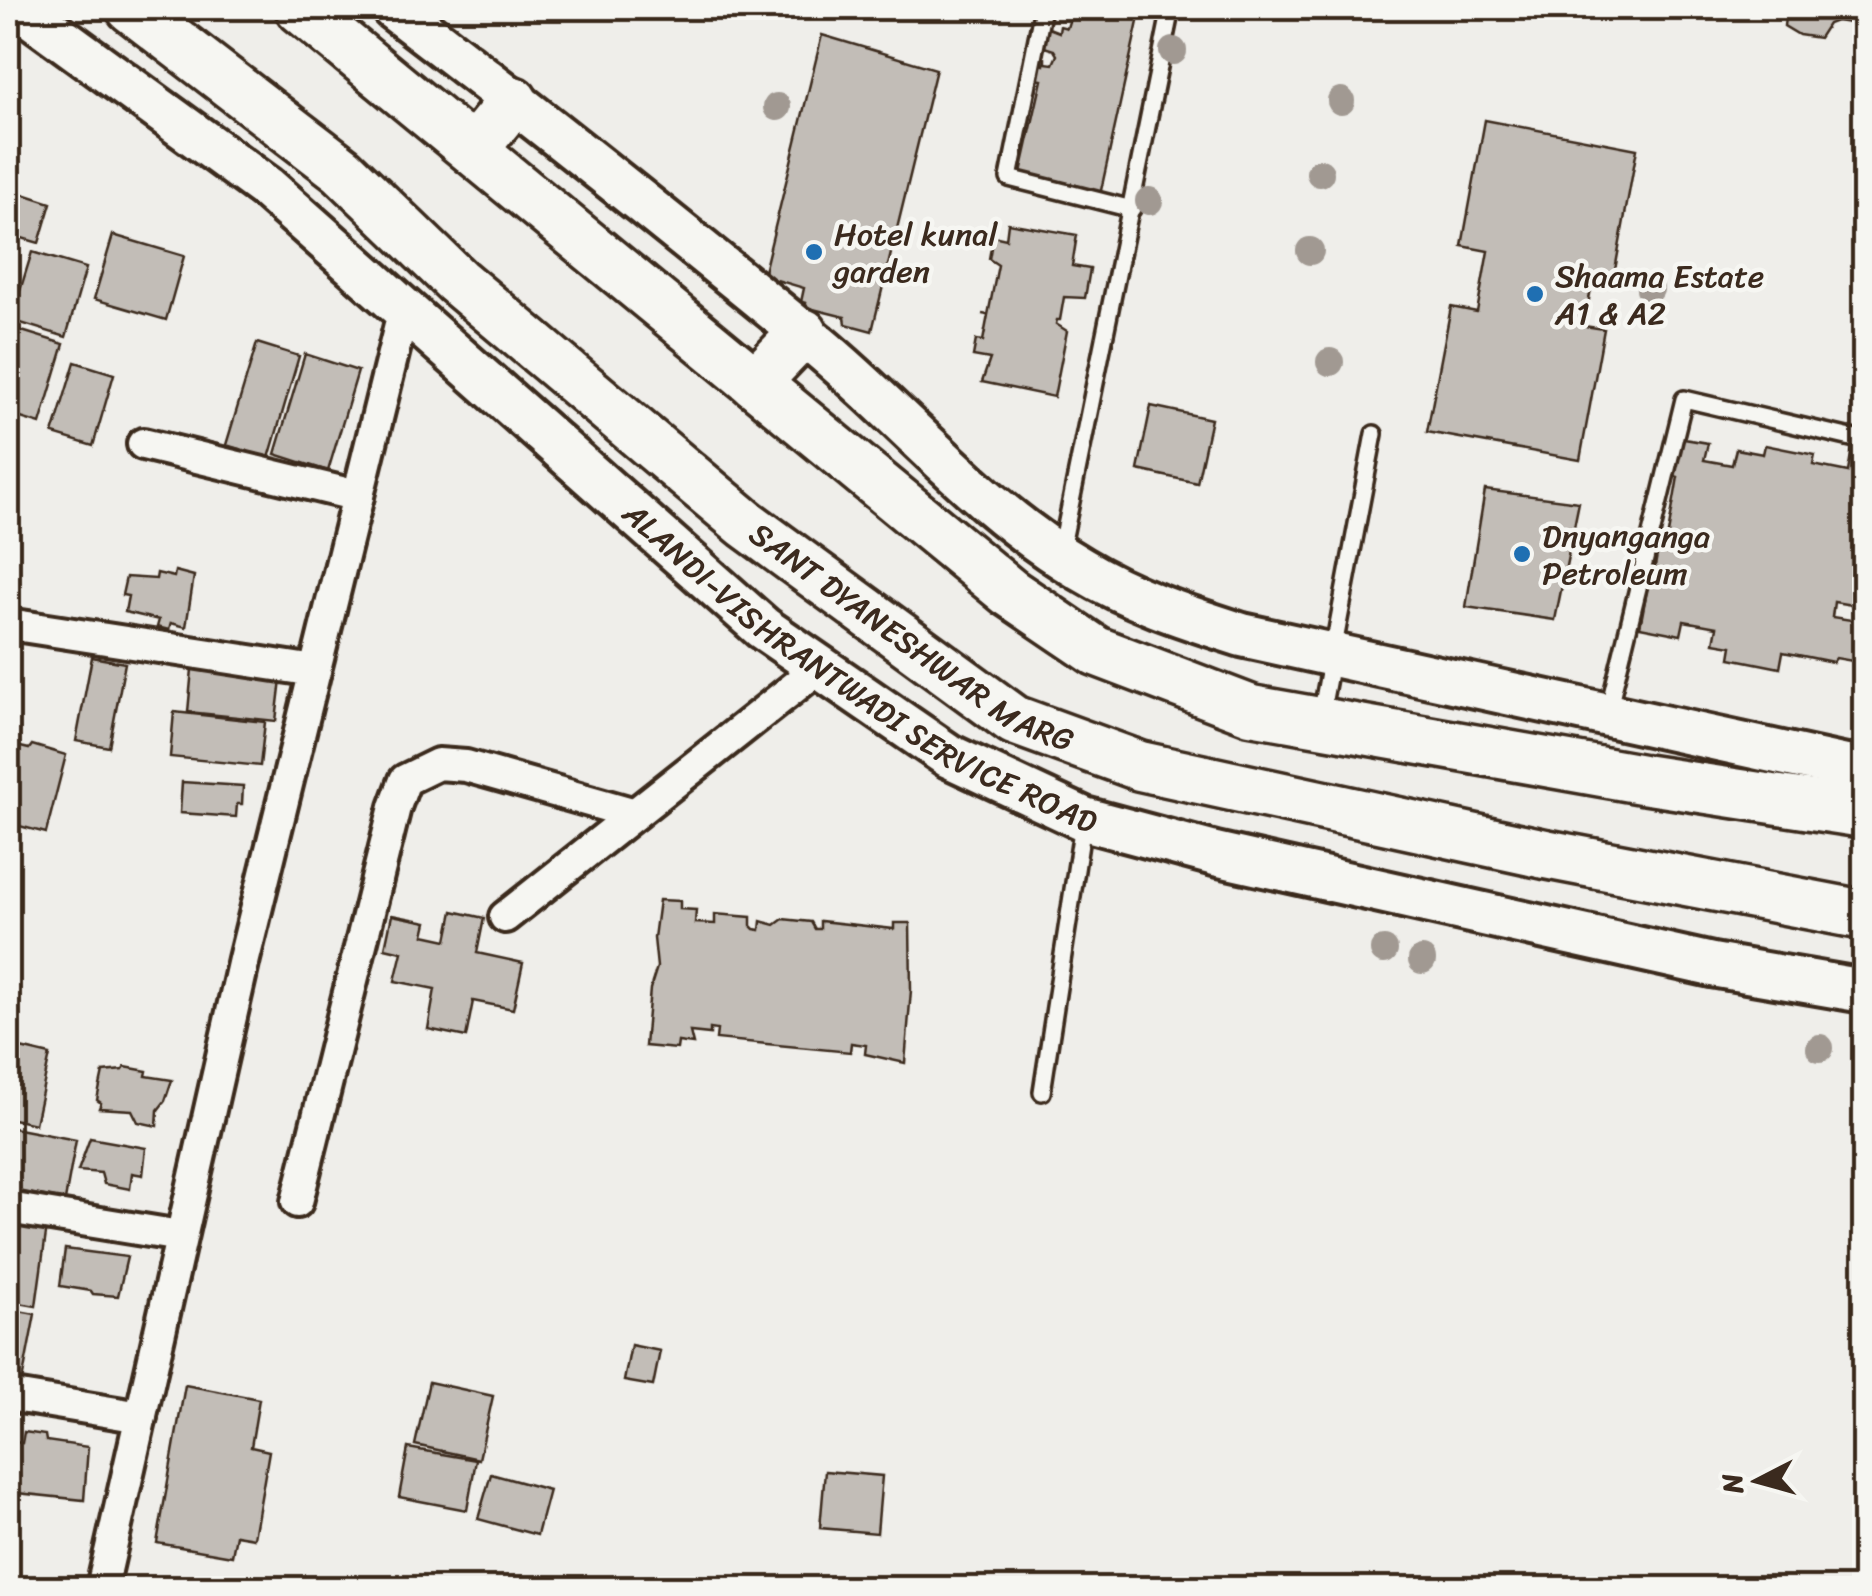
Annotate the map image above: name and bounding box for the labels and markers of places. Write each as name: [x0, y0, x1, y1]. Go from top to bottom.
place label: Hotel kunal garden: [831, 206, 998, 300]
marker: Hotel kunal garden: [803, 241, 825, 263]
place label: Shaama Estate A1 & A2: [1554, 248, 1764, 342]
marker: Shaama Estate A1 & A2: [1524, 283, 1546, 305]
place label: Dnyanganga Petroleum: [1542, 508, 1710, 602]
marker: Dnyanganga Petroleum: [1511, 543, 1533, 565]

